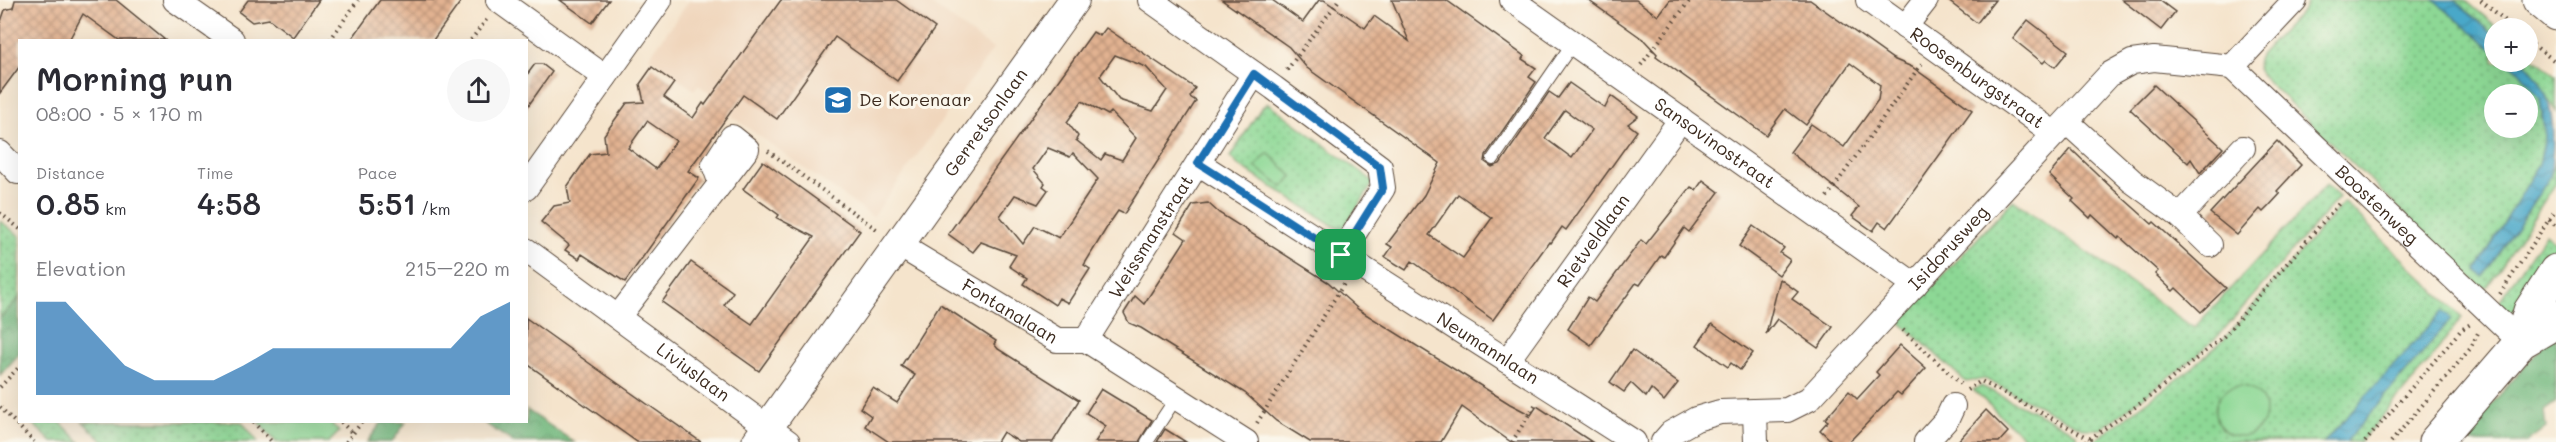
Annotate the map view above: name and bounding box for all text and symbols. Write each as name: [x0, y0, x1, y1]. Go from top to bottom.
map controls: [2484, 18, 2538, 138]
button: +: [2484, 18, 2538, 72]
street label: Roosenburgstraat: [1906, 21, 2049, 134]
text: Morning run: [36, 56, 233, 99]
button: share: [447, 59, 510, 122]
street label: Gerretsonlaan: [938, 63, 1032, 181]
school or university icon: De Korenaar: [822, 84, 854, 116]
button: −: [2484, 84, 2538, 138]
place label: De Korenaar: [859, 87, 971, 111]
street label: Sansovinostraat: [1650, 91, 1780, 193]
text: 08:00 · 5 × 170 m: [36, 100, 203, 126]
street label: Boostenweg: [2331, 159, 2424, 249]
text: Distance: [36, 162, 105, 183]
text: Time: [197, 162, 233, 183]
text: Pace: [358, 162, 397, 183]
street label: Weissmanstraat: [1102, 170, 1198, 303]
text: 0.85: [36, 183, 100, 223]
text: 4:58: [197, 183, 261, 223]
text: 5:51: [358, 183, 416, 223]
street label: Rietveldlaan: [1551, 189, 1634, 292]
text: km: [100, 198, 127, 219]
text: /km: [416, 198, 451, 219]
street label: Isidorusweg: [1903, 200, 1993, 295]
pin: [1315, 229, 1366, 280]
icon: arrive: [1324, 238, 1357, 271]
text: Elevation: [36, 255, 126, 281]
text: 215–220 m: [405, 255, 510, 281]
street label: Fontanalaan: [958, 272, 1063, 349]
street label: Neumannlaan: [1433, 306, 1544, 389]
street label: Liviuslaan: [652, 337, 735, 407]

